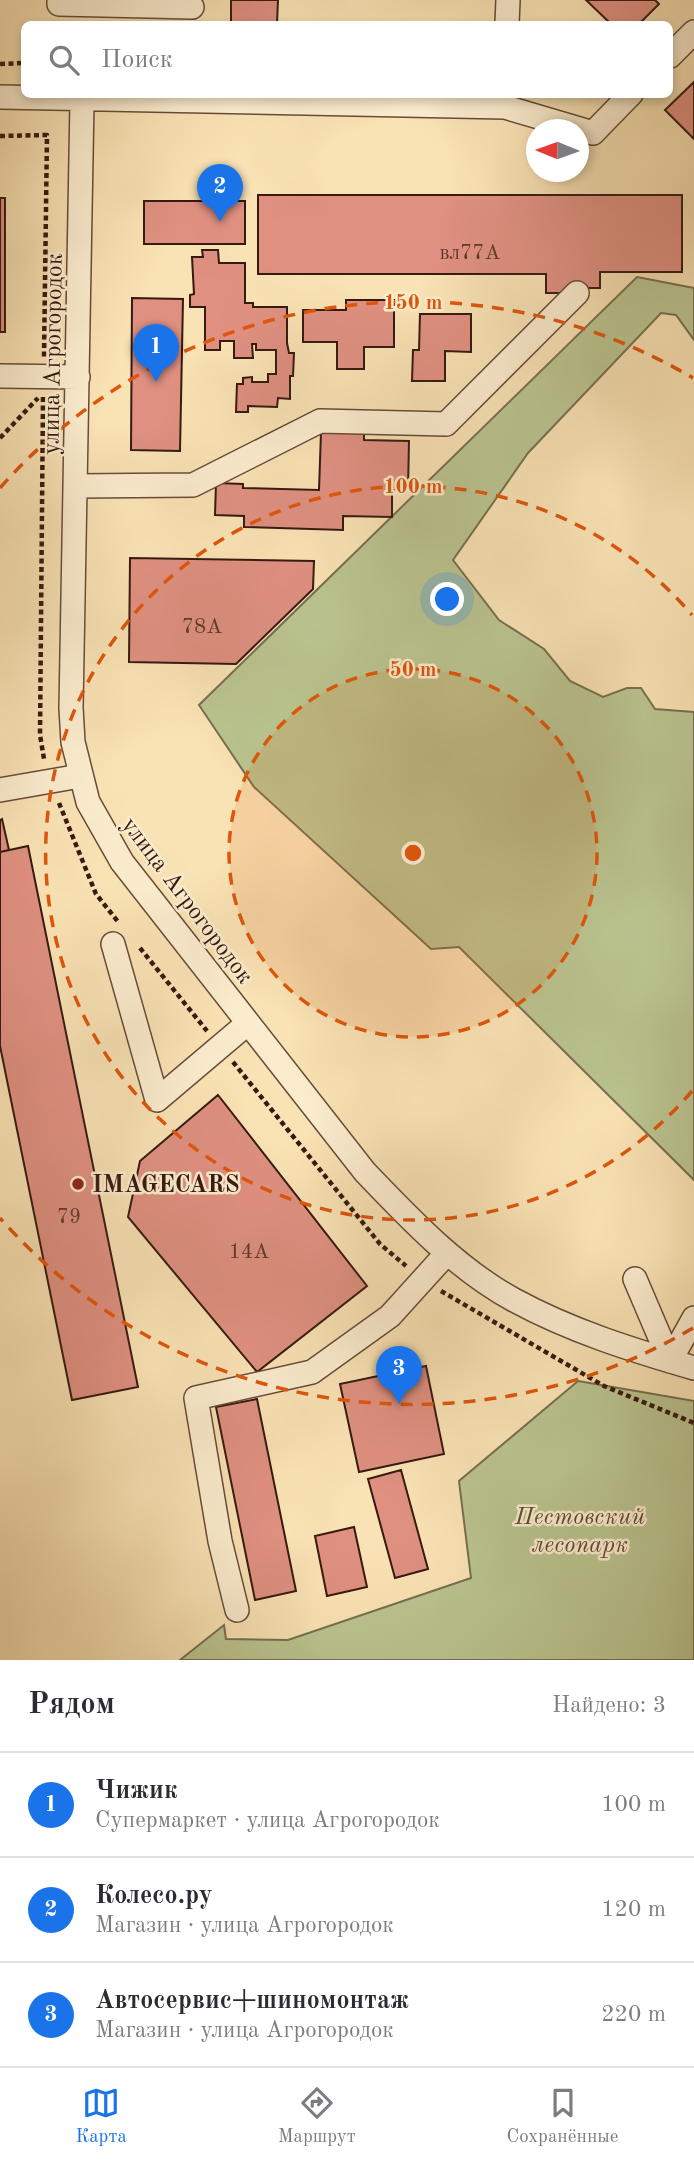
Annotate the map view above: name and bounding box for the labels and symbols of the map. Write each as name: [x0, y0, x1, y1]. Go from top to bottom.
north arrow: [526, 119, 589, 182]
pin: 2: [197, 164, 243, 222]
house number: вл77А: [439, 243, 501, 264]
street label: улица Агрогородок: [40, 253, 68, 455]
text: 150 m: [383, 293, 443, 314]
pin: 1: [133, 324, 179, 382]
text: 100 m: [383, 477, 443, 498]
your location: [430, 582, 464, 616]
house number: 78А: [182, 617, 222, 638]
text: 50 m: [389, 660, 437, 681]
street label: улица Агрогородок: [116, 813, 257, 989]
centre of rings: [401, 841, 425, 865]
place label: IMAGECARS: [92, 1174, 240, 1198]
marker: IMAGECARS: [70, 1176, 86, 1192]
house number: 79: [57, 1207, 81, 1228]
house number: 14А: [229, 1242, 269, 1263]
pin: 3: [376, 1346, 422, 1404]
park label: Пестовский лесопарк: [514, 1506, 645, 1558]

